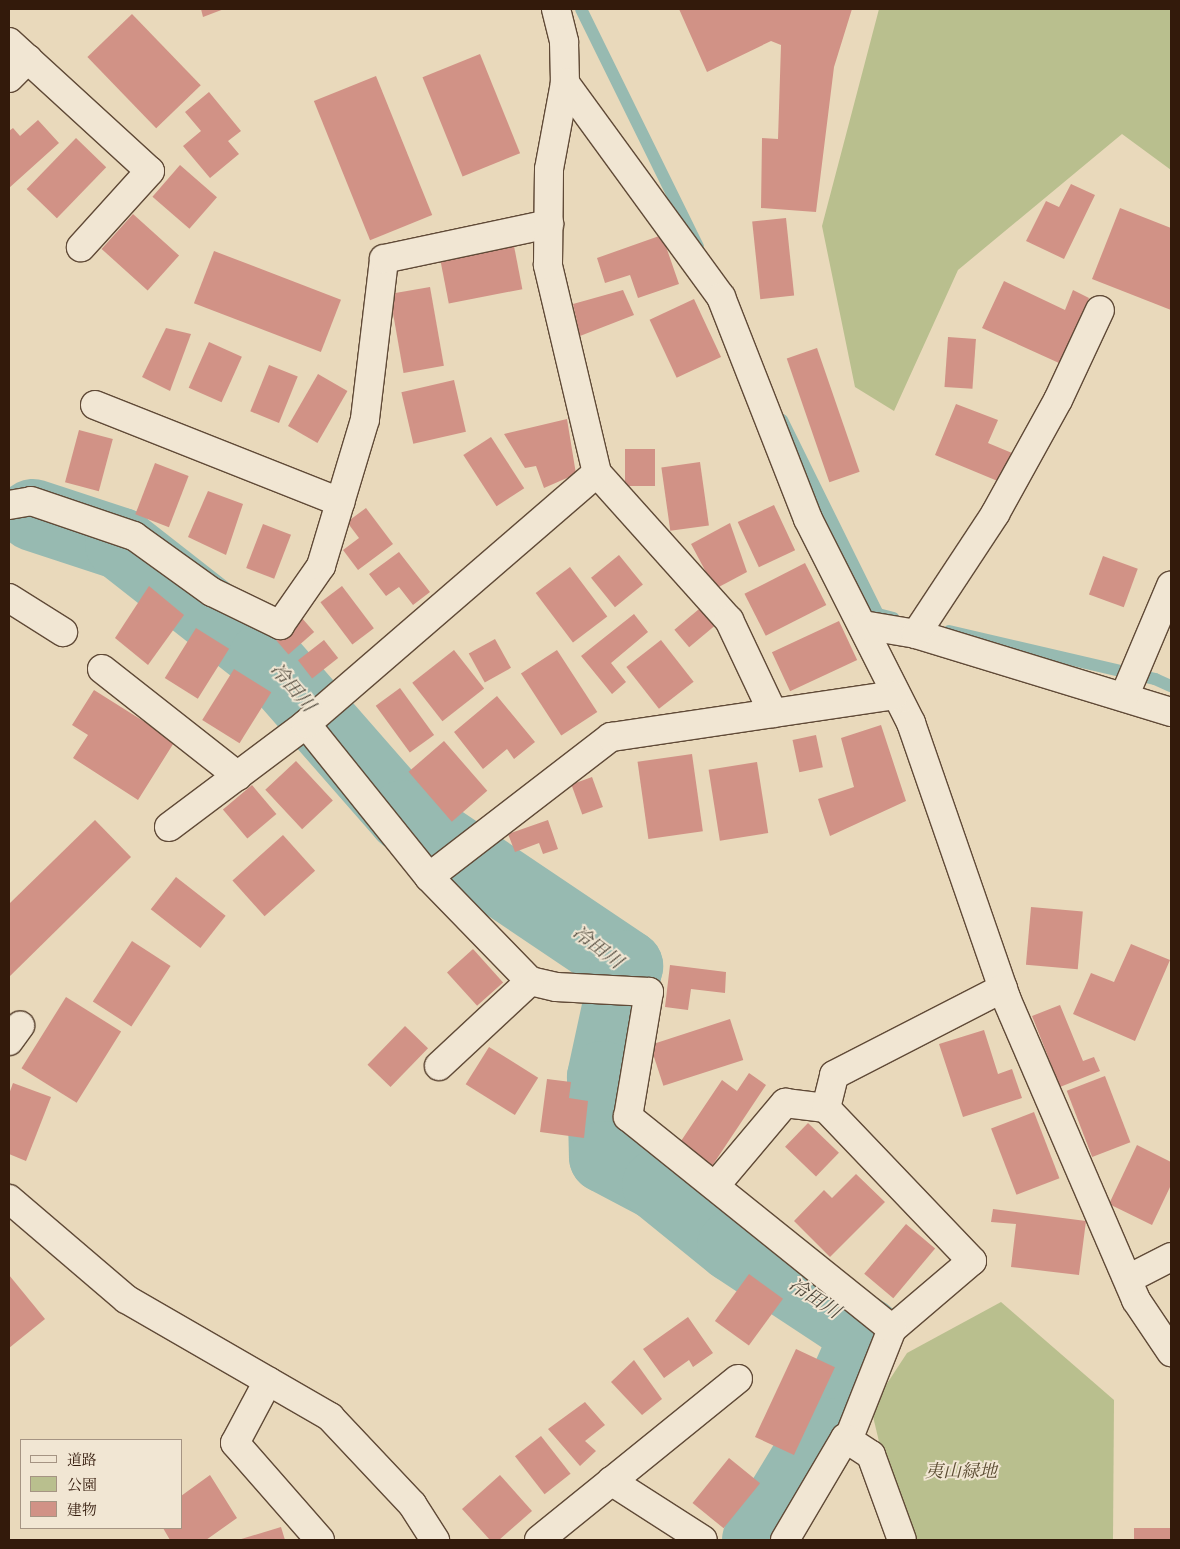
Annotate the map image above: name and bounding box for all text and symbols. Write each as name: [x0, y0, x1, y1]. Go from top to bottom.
water label: 冷田川: [265, 659, 319, 717]
water label: 冷田川: [567, 922, 627, 974]
water label: 冷田川: [784, 1274, 844, 1324]
legend: [20, 1439, 182, 1529]
text: 道路: [67, 1451, 97, 1470]
park label: 夷山緑地: [925, 1461, 997, 1483]
text: 公園: [67, 1476, 97, 1495]
text: 建物: [67, 1501, 97, 1520]

